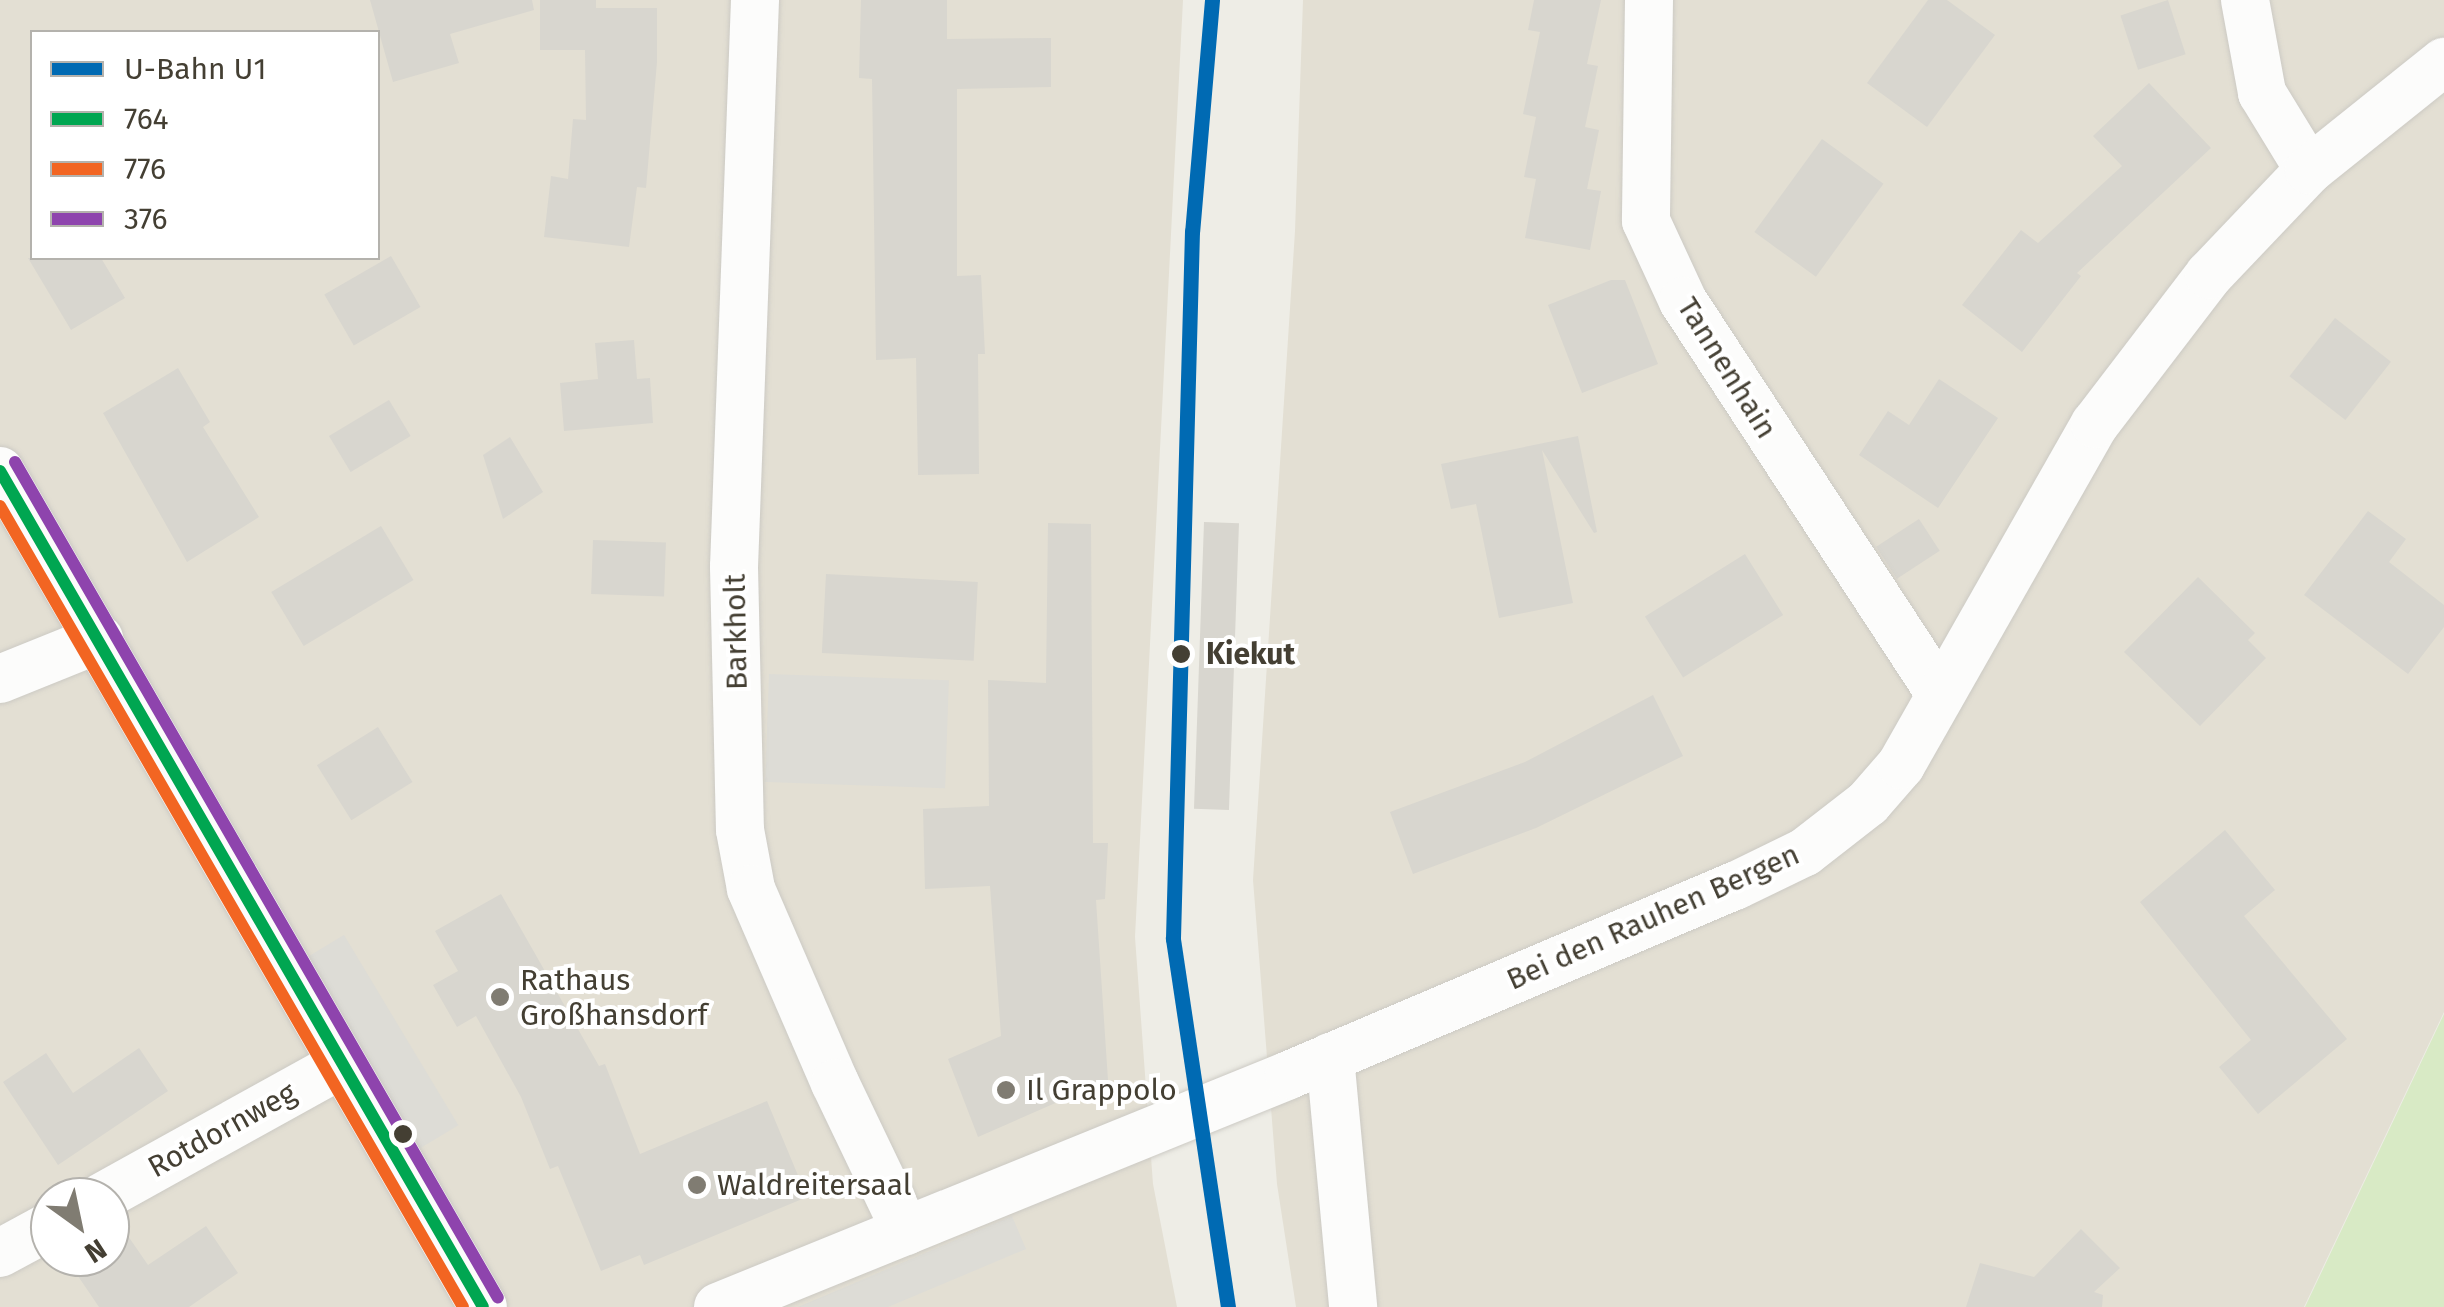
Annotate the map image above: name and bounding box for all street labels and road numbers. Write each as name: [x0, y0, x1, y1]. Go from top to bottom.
street label: Tannenhain: [1670, 291, 1784, 445]
street label: Barkholt: [717, 574, 755, 690]
street label: Bei den Rauhen Bergen: [1501, 836, 1805, 998]
street label: Rotdornweg: [142, 1075, 302, 1185]

